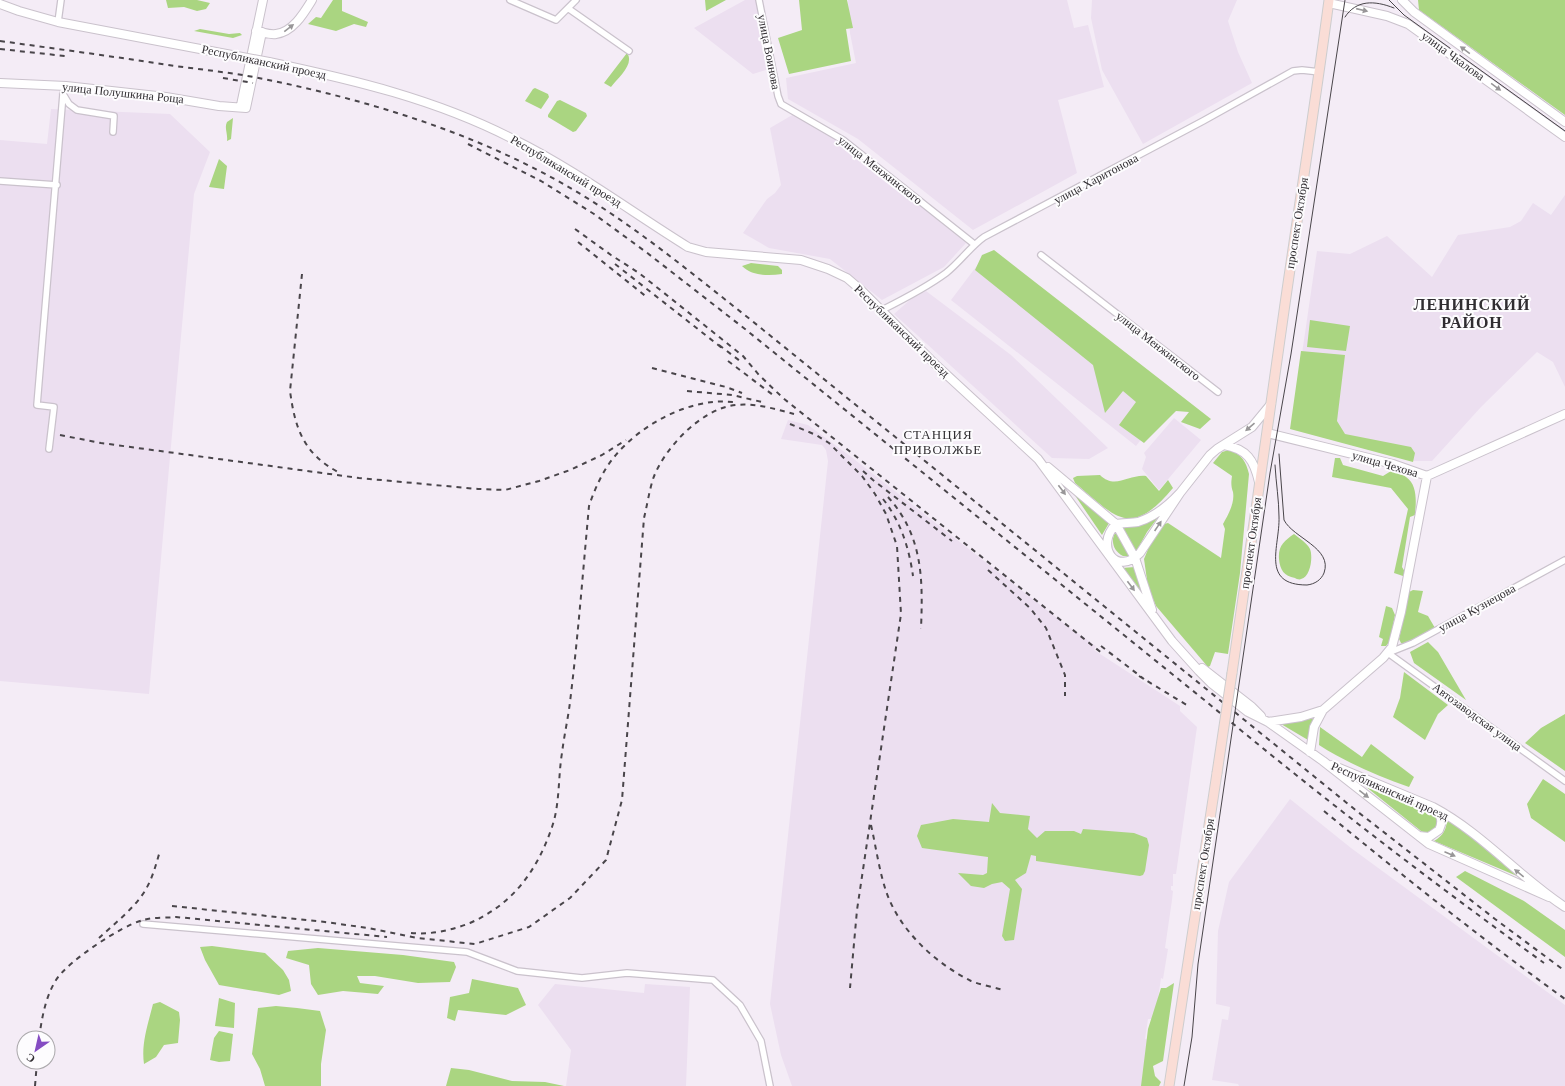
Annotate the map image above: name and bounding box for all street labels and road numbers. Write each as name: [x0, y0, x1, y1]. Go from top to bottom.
street label: улица Воинова: [755, 13, 783, 91]
street label: улица Чкалова: [1419, 28, 1488, 84]
street label: Республиканский проезд: [200, 42, 328, 82]
street label: улица Полушкина Роща: [61, 80, 185, 106]
street label: Республиканский проезд: [508, 132, 624, 210]
street label: улица Менжинского: [835, 133, 925, 207]
street label: улица Харитонова: [1051, 151, 1141, 207]
street label: проспект Октября: [1283, 176, 1311, 270]
street label: Республиканский проезд: [851, 282, 953, 380]
street label: улица Менжинского: [1113, 309, 1203, 383]
street label: улица Чехова: [1350, 448, 1420, 480]
street label: проспект Октября: [1238, 496, 1264, 590]
street label: улица Кузнецова: [1436, 581, 1518, 635]
street label: Автозаводская улица: [1430, 680, 1525, 754]
street label: Республиканский проезд: [1329, 759, 1451, 823]
street label: проспект Октября: [1189, 817, 1217, 911]

